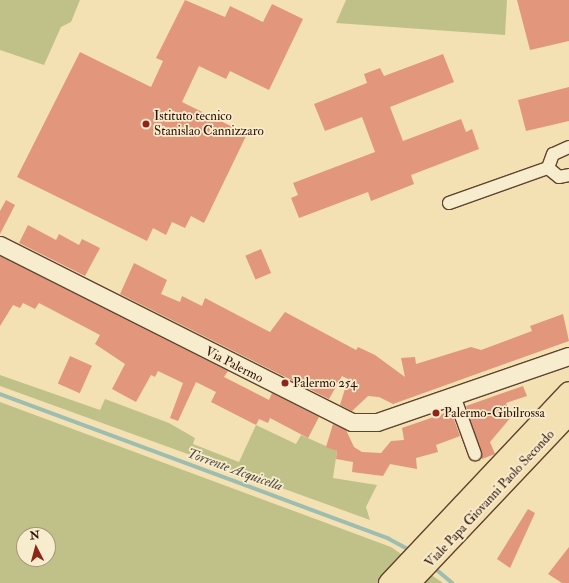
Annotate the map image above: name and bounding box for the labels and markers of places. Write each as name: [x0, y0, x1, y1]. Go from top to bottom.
place label: Istituto tecnico Stanislao Cannizzaro: [154, 109, 264, 140]
marker: Istituto tecnico Stanislao Cannizzaro: [141, 119, 151, 129]
place label: Palermo 254: [293, 375, 357, 391]
marker: Palermo 254: [280, 378, 290, 388]
place label: Palermo-Gibilrossa: [444, 405, 545, 421]
marker: Palermo-Gibilrossa: [431, 408, 441, 418]

